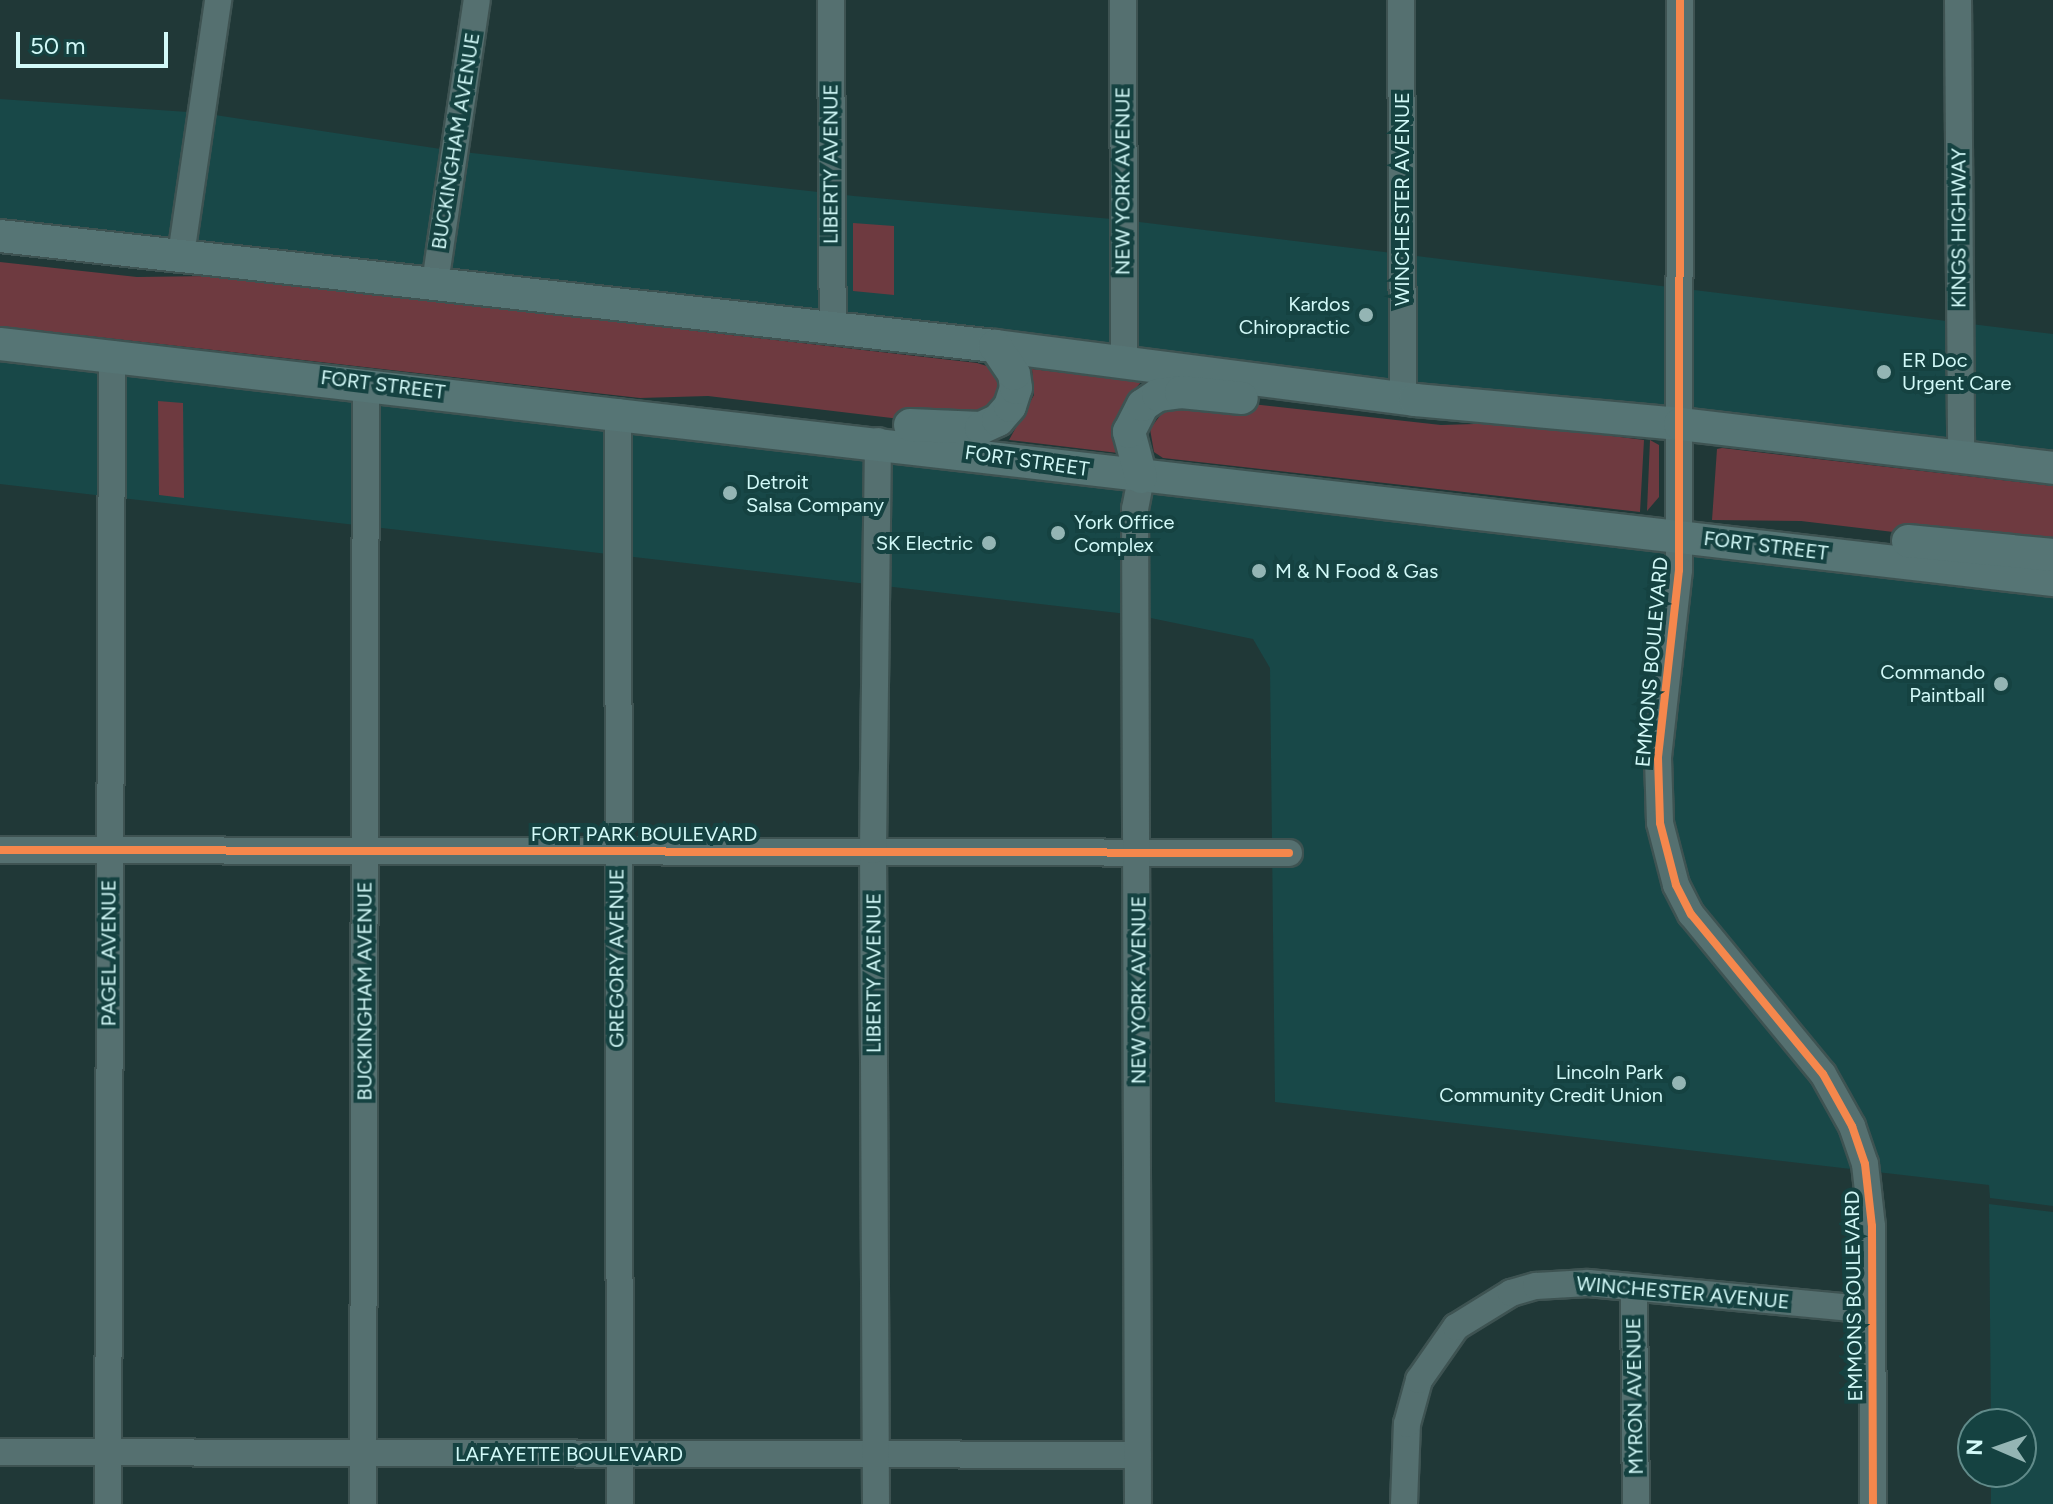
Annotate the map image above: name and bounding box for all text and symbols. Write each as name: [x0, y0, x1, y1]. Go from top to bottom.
scale bar: [20, 16, 172, 66]
text: 50 m: [30, 31, 86, 60]
street label: BUCKINGHAM AVENUE: [427, 31, 485, 251]
street label: LIBERTY AVENUE: [819, 84, 843, 244]
street label: NEW YORK AVENUE: [1111, 87, 1135, 275]
street label: WINCHESTER AVENUE: [1390, 92, 1414, 306]
street label: KINGS HIGHWAY: [1947, 148, 1971, 308]
place label: Kardos Chiropractic: [1239, 292, 1350, 339]
marker: Kardos Chiropractic: [1357, 306, 1375, 324]
place label: ER Doc Urgent Care: [1902, 348, 2012, 395]
marker: ER Doc Urgent Care: [1873, 361, 1895, 383]
street label: FORT STREET: [319, 365, 447, 405]
street label: FORT STREET: [963, 440, 1091, 482]
place label: Detroit Salsa Company: [746, 470, 884, 517]
marker: Detroit Salsa Company: [721, 484, 739, 502]
place label: York Office Complex: [1074, 510, 1175, 557]
marker: York Office Complex: [1049, 524, 1067, 542]
street label: FORT STREET: [1702, 526, 1830, 566]
place label: SK Electric: [876, 531, 973, 555]
marker: SK Electric: [980, 534, 998, 552]
street label: EMMONS BOULEVARD: [1631, 556, 1673, 768]
place label: M & N Food & Gas: [1275, 559, 1438, 583]
marker: M & N Food & Gas: [1250, 562, 1268, 580]
place label: Commando Paintball: [1880, 660, 1985, 707]
marker: Commando Paintball: [1992, 675, 2010, 693]
street label: FORT PARK BOULEVARD: [531, 822, 757, 846]
street label: GREGORY AVENUE: [605, 868, 629, 1048]
street label: PAGEL AVENUE: [97, 880, 121, 1026]
street label: BUCKINGHAM AVENUE: [353, 881, 377, 1101]
street label: LIBERTY AVENUE: [862, 893, 886, 1053]
street label: NEW YORK AVENUE: [1127, 896, 1151, 1084]
place label: Lincoln Park Community Credit Union: [1439, 1060, 1663, 1107]
marker: Lincoln Park Community Credit Union: [1670, 1074, 1688, 1092]
street label: EMMONS BOULEVARD: [1840, 1190, 1868, 1402]
street label: WINCHESTER AVENUE: [1575, 1272, 1791, 1314]
street label: MYRON AVENUE: [1622, 1317, 1648, 1475]
north arrow: [1957, 1408, 2037, 1488]
text: N: [1961, 1438, 1988, 1456]
street label: LAFAYETTE BOULEVARD: [455, 1442, 683, 1466]

